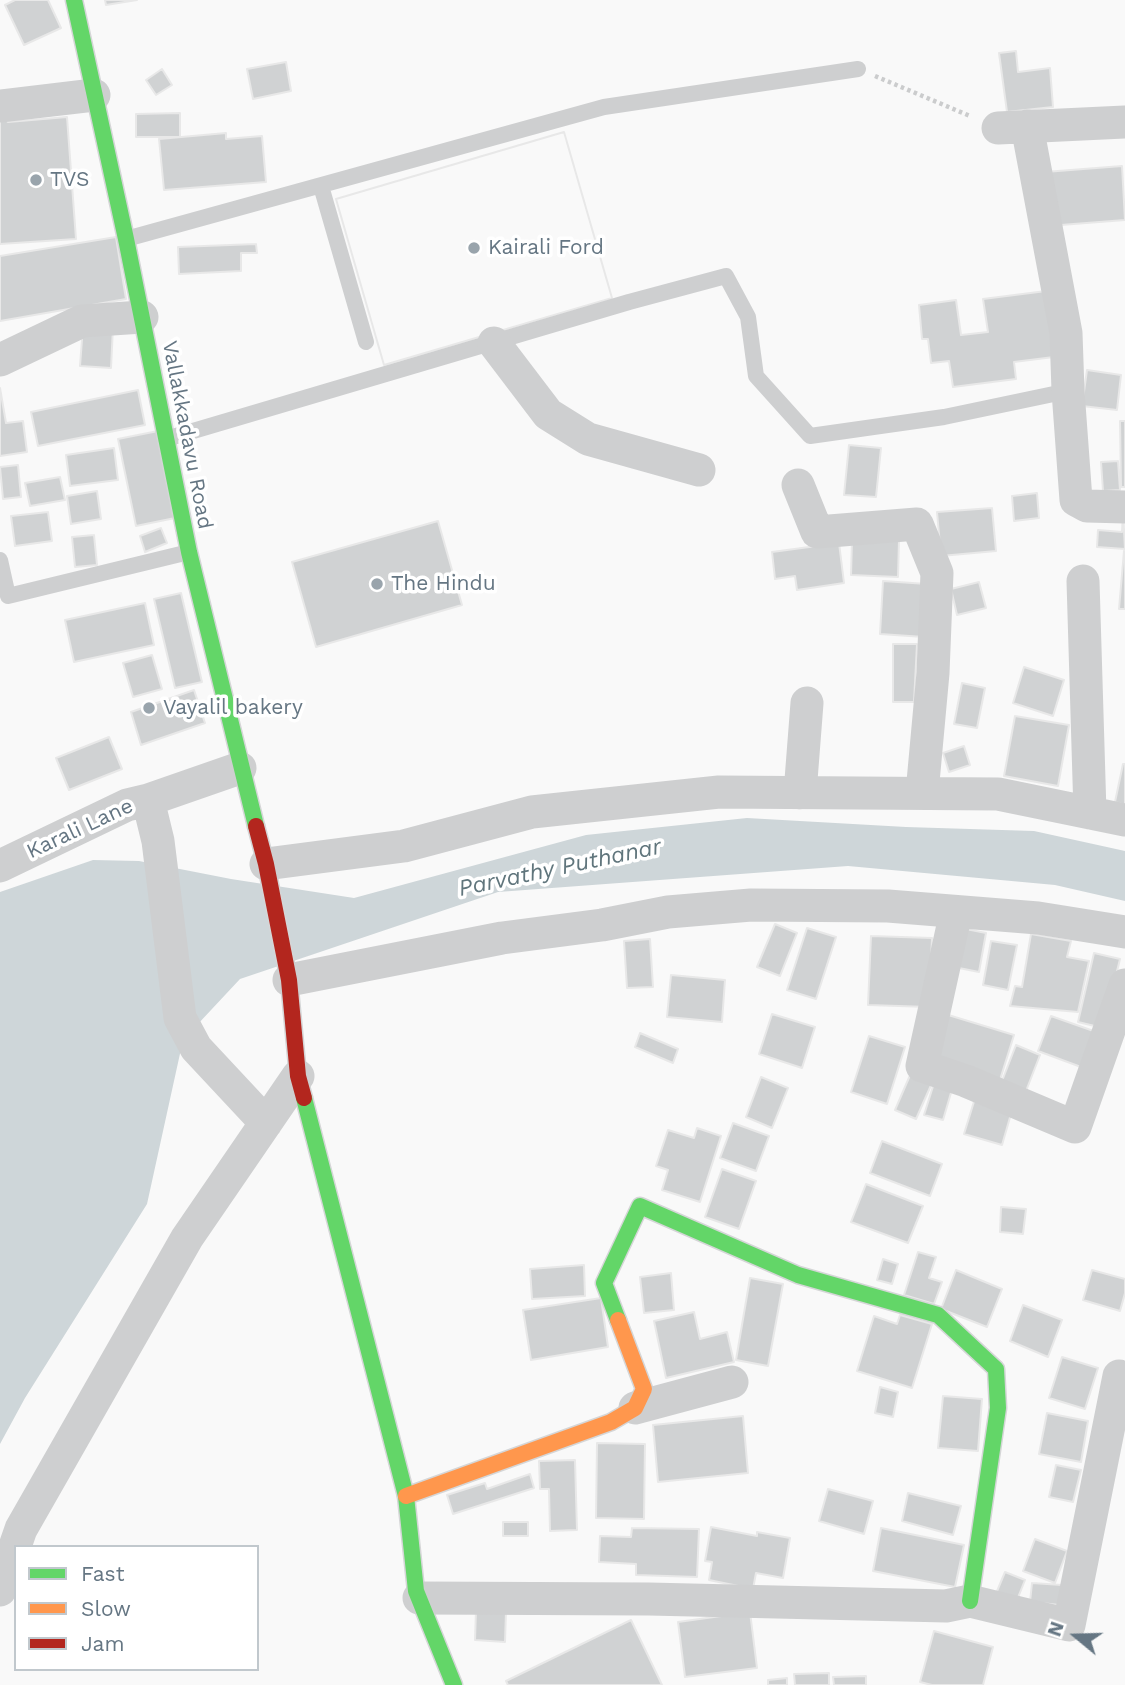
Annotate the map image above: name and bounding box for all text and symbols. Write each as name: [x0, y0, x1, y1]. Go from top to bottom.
place label: TVS: [50, 167, 89, 193]
marker: TVS: [28, 172, 44, 188]
place label: Kairali Ford: [488, 235, 604, 261]
marker: Kairali Ford: [466, 240, 482, 256]
street label: Vallakkadavu Road: [156, 339, 218, 531]
place label: The Hindu: [391, 571, 496, 597]
marker: The Hindu: [369, 576, 385, 592]
place label: Vayalil bakery: [163, 695, 303, 721]
marker: Vayalil bakery: [141, 700, 157, 716]
street label: Karali Lane: [23, 793, 137, 865]
water label: Parvathy Puthanar: [456, 833, 664, 903]
legend: [14, 1545, 259, 1671]
text: Fast: [81, 1561, 125, 1586]
text: Slow: [81, 1596, 131, 1621]
north arrow: [1041, 1601, 1111, 1671]
text: N: [1043, 1619, 1069, 1639]
text: Jam: [81, 1631, 124, 1656]

